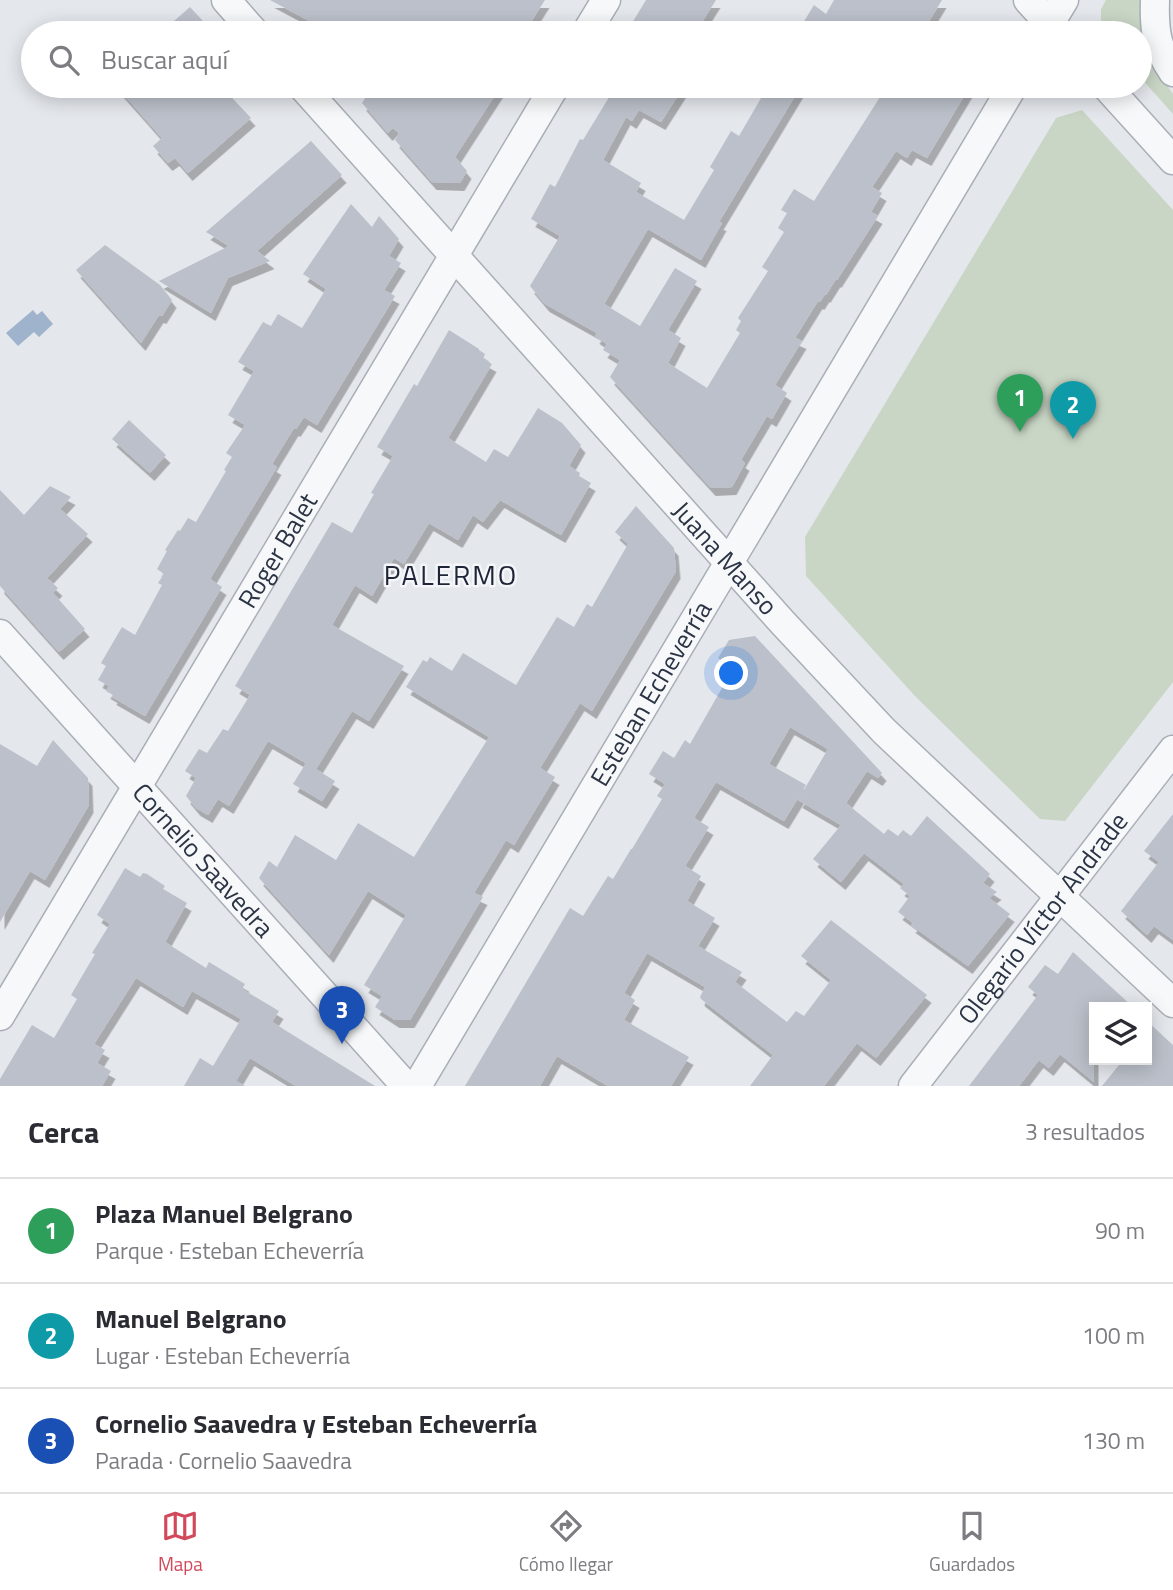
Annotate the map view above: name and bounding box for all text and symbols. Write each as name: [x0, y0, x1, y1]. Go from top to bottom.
search box: [21, 21, 1152, 98]
text: Buscar aquí: [101, 40, 228, 79]
icon: search: [45, 41, 83, 79]
pin: 1: [997, 374, 1043, 432]
pin: 2: [1050, 381, 1096, 439]
street label: Roger Balet: [228, 485, 327, 615]
street label: Juana Manso: [664, 492, 787, 624]
district label: PALERMO: [384, 553, 518, 596]
street label: Esteban Echeverría: [580, 593, 721, 793]
your location: [714, 656, 748, 690]
street label: Cornelio Saavedra: [123, 774, 284, 946]
street label: Olegario Víctor Andrade: [948, 804, 1137, 1032]
pin: 3: [319, 986, 365, 1044]
map controls: [1089, 1002, 1152, 1065]
button: layers: [1089, 1002, 1152, 1065]
text: Cerca: [28, 1109, 99, 1155]
text: 3 resultados: [1025, 1114, 1145, 1149]
text: Plaza Manuel Belgrano: [95, 1194, 353, 1233]
text: 1: [45, 1213, 57, 1248]
text: 90 m: [1095, 1213, 1145, 1248]
text: Parque · Esteban Echeverría: [95, 1233, 364, 1268]
text: Manuel Belgrano: [95, 1299, 287, 1338]
text: 2: [45, 1318, 57, 1353]
text: 100 m: [1082, 1318, 1145, 1353]
text: Lugar · Esteban Echeverría: [95, 1338, 350, 1373]
text: Cornelio Saavedra y Esteban Echeverría: [95, 1404, 537, 1443]
text: 3: [45, 1423, 57, 1458]
text: 130 m: [1082, 1423, 1145, 1458]
text: Parada · Cornelio Saavedra: [95, 1443, 352, 1478]
tab: Mapa: [158, 1507, 203, 1578]
tab: Cómo llegar: [519, 1507, 613, 1578]
tab: Guardados: [929, 1507, 1015, 1578]

